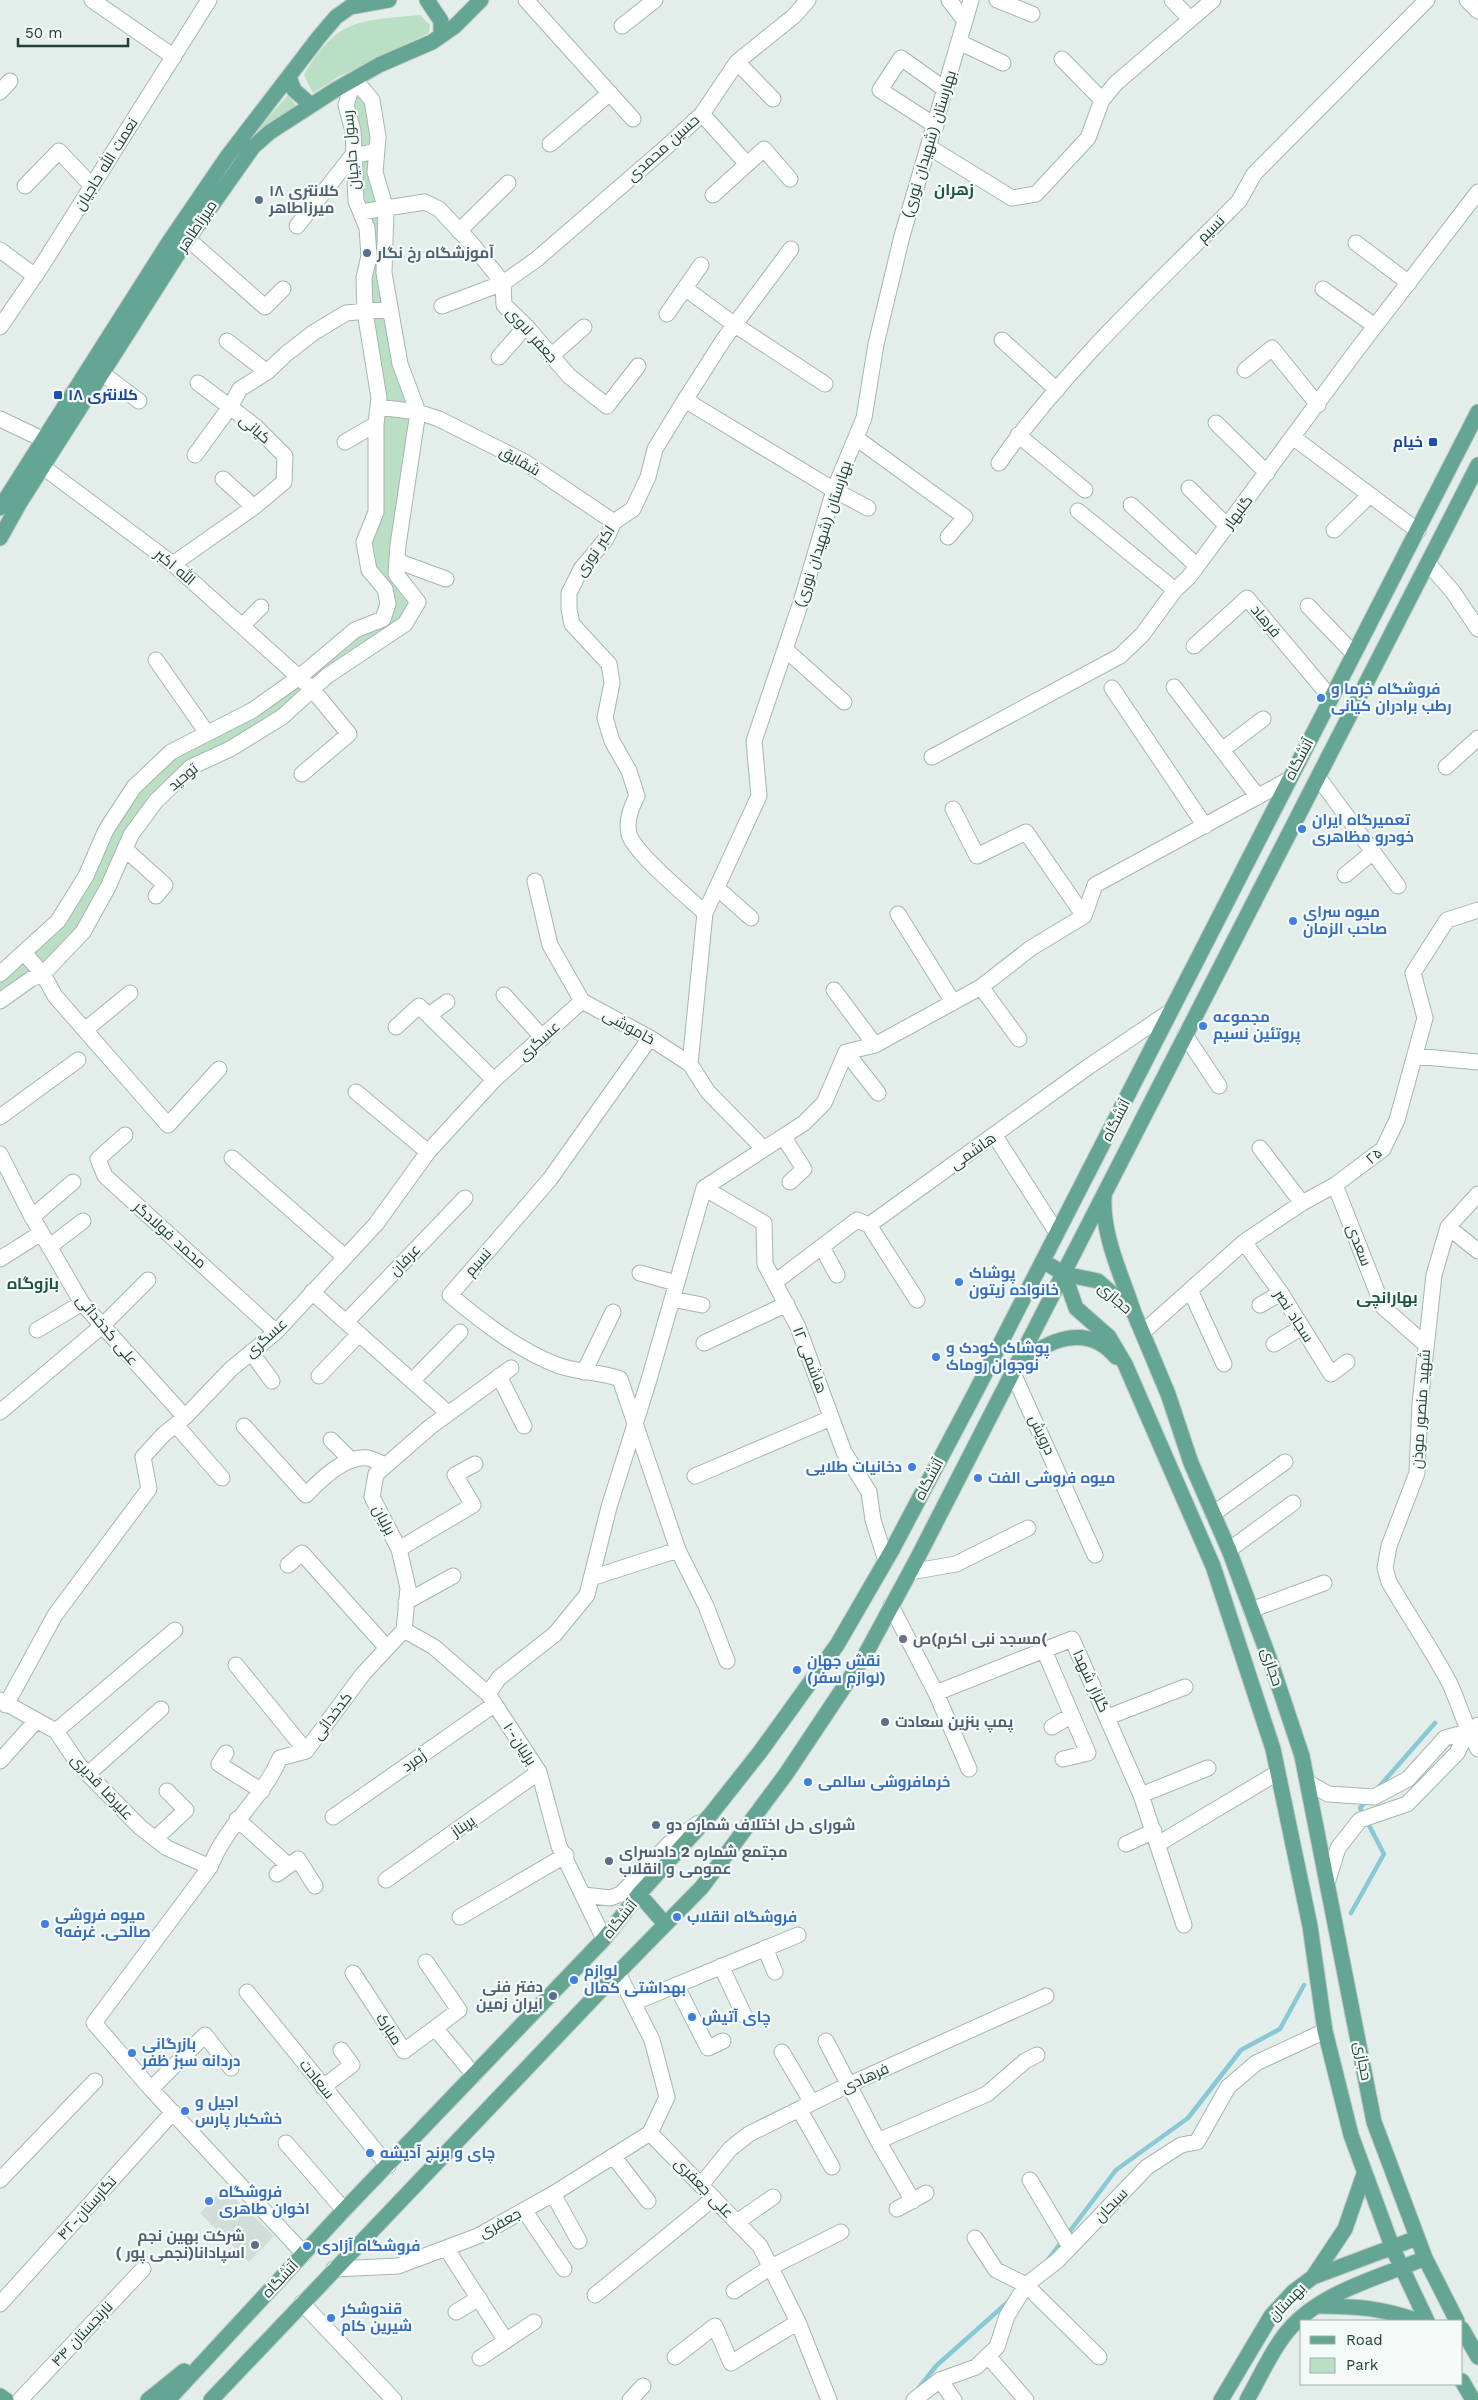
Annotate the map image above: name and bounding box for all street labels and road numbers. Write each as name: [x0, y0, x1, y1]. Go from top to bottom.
street label: بهارستان (شهیدان نوری): [898, 68, 961, 220]
street label: رسول حاجیان: [339, 109, 364, 191]
street label: حسین محمدی: [623, 111, 704, 186]
street label: نعمت الله حاجیان: [69, 114, 143, 214]
street label: میرزاطاهر: [173, 197, 221, 256]
street label: نسیم: [1194, 212, 1229, 247]
street label: جعفر لاوی: [502, 304, 562, 367]
street label: کیانی: [235, 411, 274, 448]
street label: شقایق: [496, 442, 543, 481]
street label: بهارستان (شهیدان نوری): [791, 458, 856, 610]
street label: گلبهار: [1219, 492, 1257, 534]
street label: اکبر نوری: [571, 522, 619, 580]
street label: الله اکبر: [150, 544, 200, 589]
street label: فرهاد: [1247, 601, 1285, 641]
street label: آتشگاه: [1281, 735, 1317, 783]
street label: توحید: [164, 759, 202, 795]
street label: خاموشی: [599, 1005, 658, 1049]
street label: عسگری: [514, 1017, 564, 1065]
street label: آتشگاه: [1098, 1096, 1134, 1144]
street label: هاشمی: [946, 1129, 1000, 1174]
street label: ۲۵: [1362, 1144, 1386, 1168]
street label: محمد فولادگر: [129, 1197, 210, 1272]
street label: سعدی: [1342, 1222, 1375, 1269]
street label: عرفان: [386, 1240, 425, 1280]
street label: نسیم: [461, 1244, 496, 1280]
street label: حجازی: [1094, 1278, 1136, 1318]
street label: سجاد نصر: [1270, 1286, 1318, 1346]
street label: علی کدخدائی: [71, 1291, 142, 1370]
street label: عسگری: [241, 1314, 291, 1362]
street label: ۱۲ هاشمی: [788, 1324, 831, 1396]
street label: شهید منصور موذن: [1408, 1349, 1435, 1470]
street label: درویش: [1024, 1412, 1059, 1458]
street label: آتشگاه: [911, 1455, 947, 1503]
street label: برلیان: [368, 1502, 399, 1539]
street label: حجازی: [1256, 1646, 1287, 1689]
street label: گلزار شهدا: [1068, 1647, 1113, 1715]
street label: کدخدائی: [308, 1689, 357, 1744]
street label: ۱۰-برلیان: [499, 1719, 540, 1769]
street label: زُمرد: [398, 1746, 430, 1776]
street label: علیرضا قدیری: [66, 1750, 137, 1824]
street label: پریناز: [447, 1811, 479, 1842]
street label: آتشگاه: [599, 1896, 641, 1942]
street label: مبارک: [372, 2010, 406, 2048]
street label: حجازی: [1349, 2040, 1376, 2082]
street label: سعادت: [296, 2056, 338, 2102]
street label: فرهادی: [838, 2059, 892, 2098]
street label: علی جعفری: [670, 2154, 737, 2223]
street label: ۴۲-نگارستان: [54, 2172, 121, 2244]
street label: سبحان: [1091, 2184, 1132, 2226]
street label: جعفری: [476, 2204, 525, 2243]
street label: آتشگاه: [258, 2256, 302, 2302]
street label: بهستان: [1265, 2279, 1310, 2325]
street label: ۴۴ نارنجستان: [47, 2298, 117, 2371]

